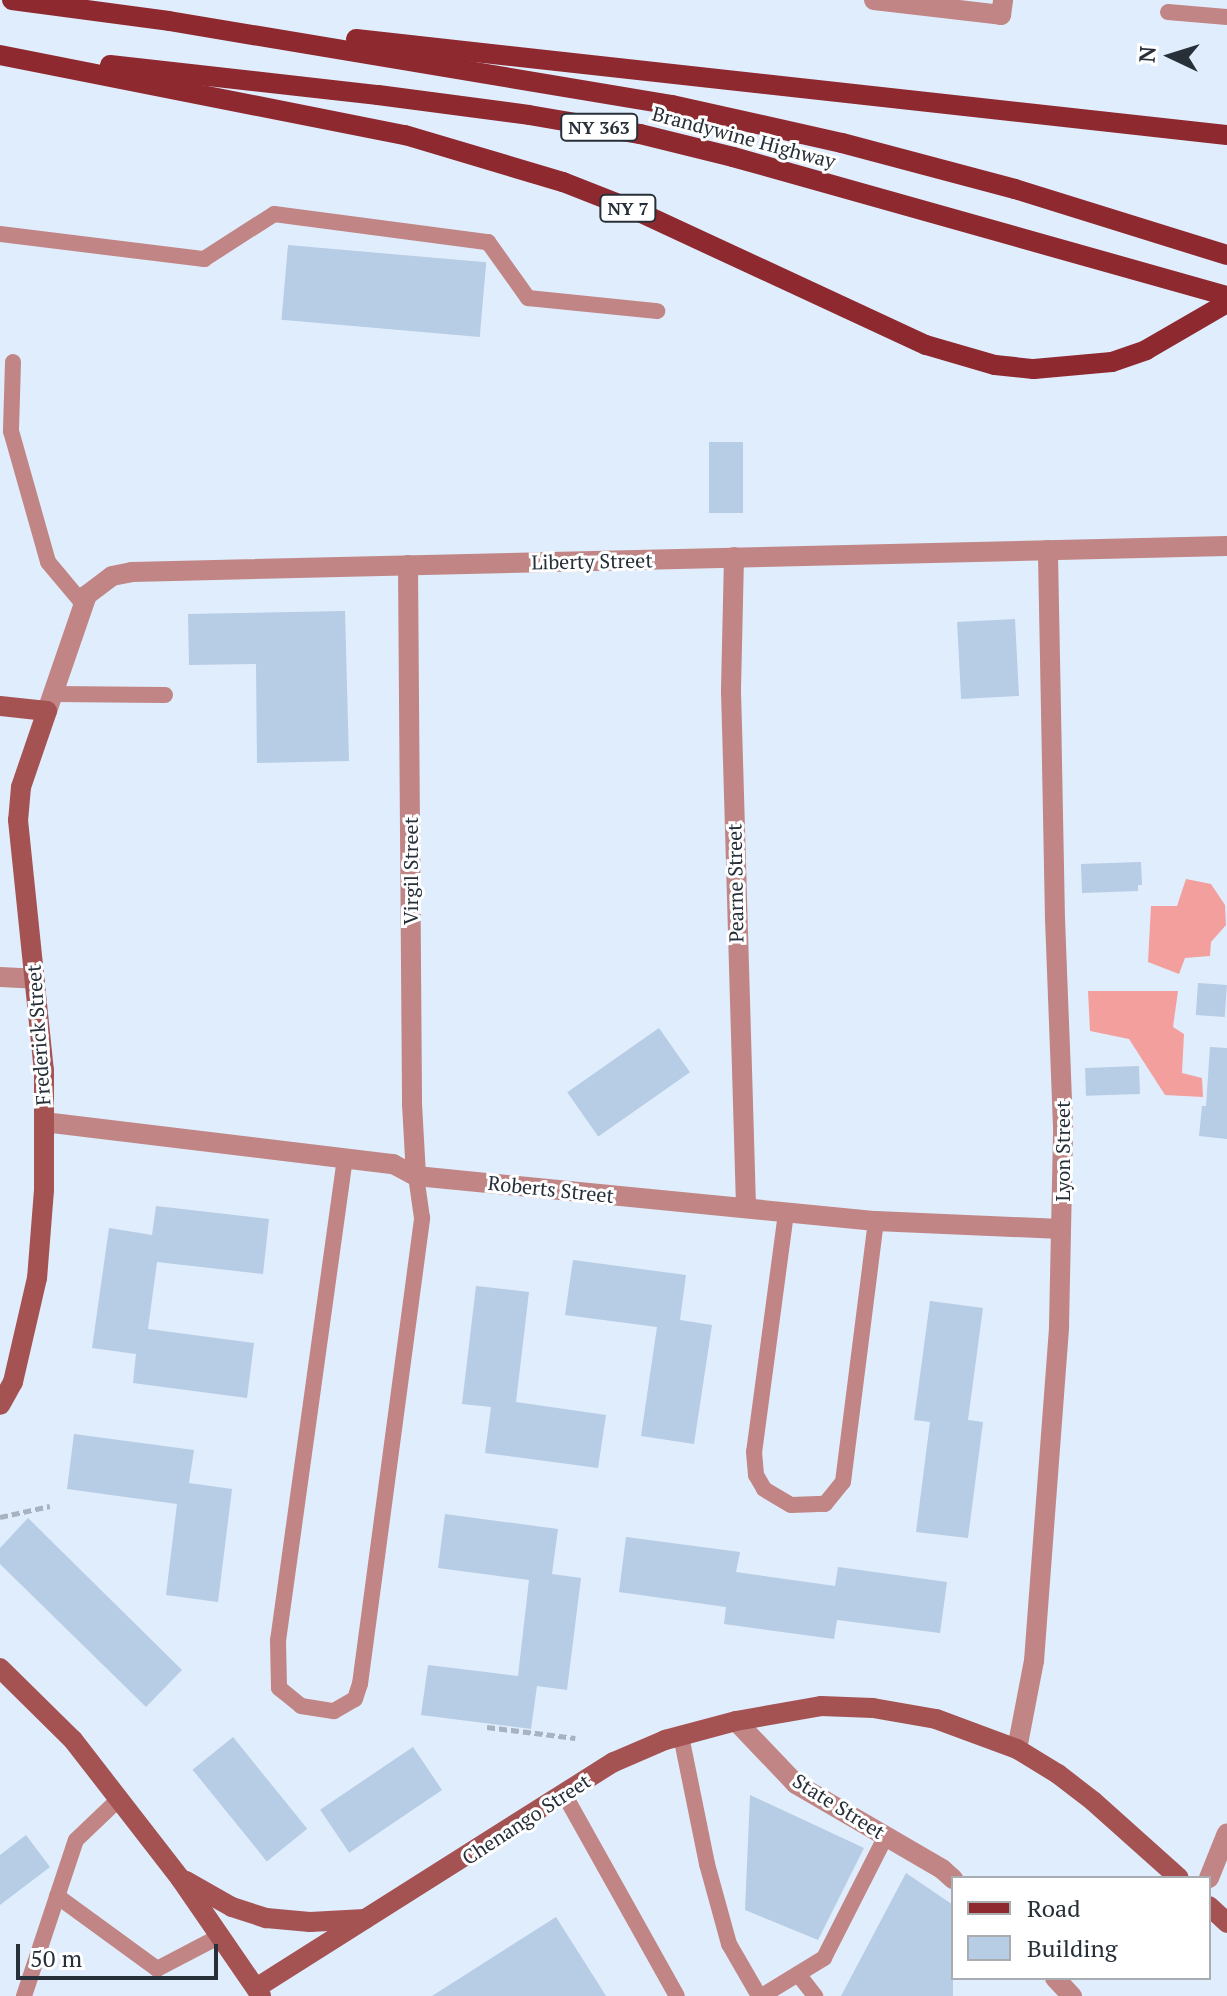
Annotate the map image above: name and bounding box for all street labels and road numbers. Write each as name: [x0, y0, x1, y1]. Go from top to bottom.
street label: Brandywine Highway: [650, 101, 838, 173]
road number: NY 363: [559, 113, 639, 141]
road number: NY 7: [598, 194, 658, 222]
street label: Liberty Street: [531, 548, 653, 574]
street label: Virgil Street: [398, 817, 422, 925]
street label: Pearne Street: [722, 823, 748, 943]
street label: Frederick Street: [21, 964, 55, 1106]
street label: Lyon Street: [1050, 1101, 1074, 1201]
street label: Roberts Street: [487, 1170, 615, 1208]
street label: State Street: [789, 1768, 889, 1844]
street label: Chenango Street: [457, 1769, 595, 1869]

